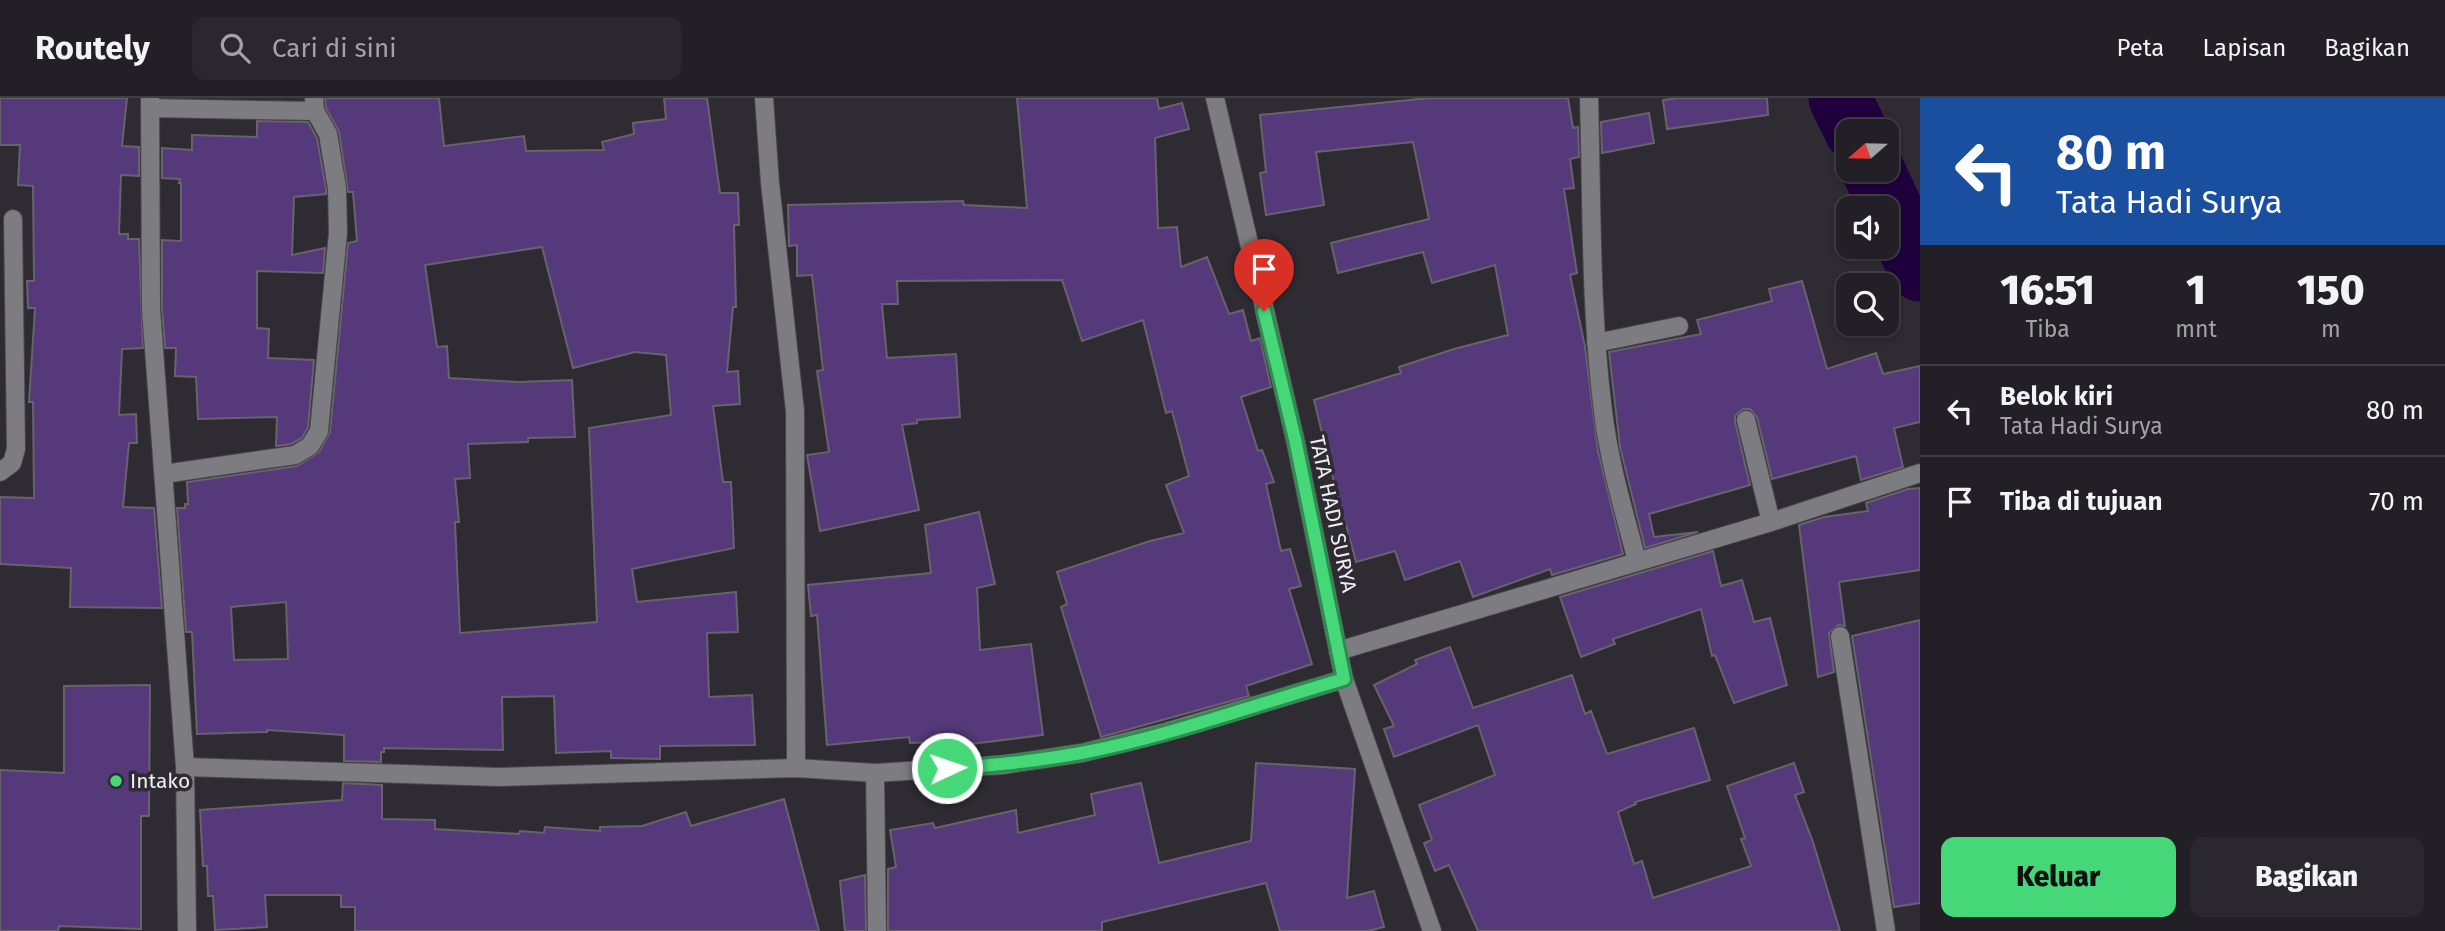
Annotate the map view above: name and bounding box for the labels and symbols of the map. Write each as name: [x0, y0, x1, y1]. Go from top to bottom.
north arrow: [1836, 119, 1899, 182]
pin: [1234, 239, 1294, 311]
street label: TATA HADI SURYA: [1304, 433, 1362, 595]
position arrow: [910, 731, 984, 805]
place label: Intako: [130, 768, 190, 794]
marker: Intako: [108, 773, 124, 789]

